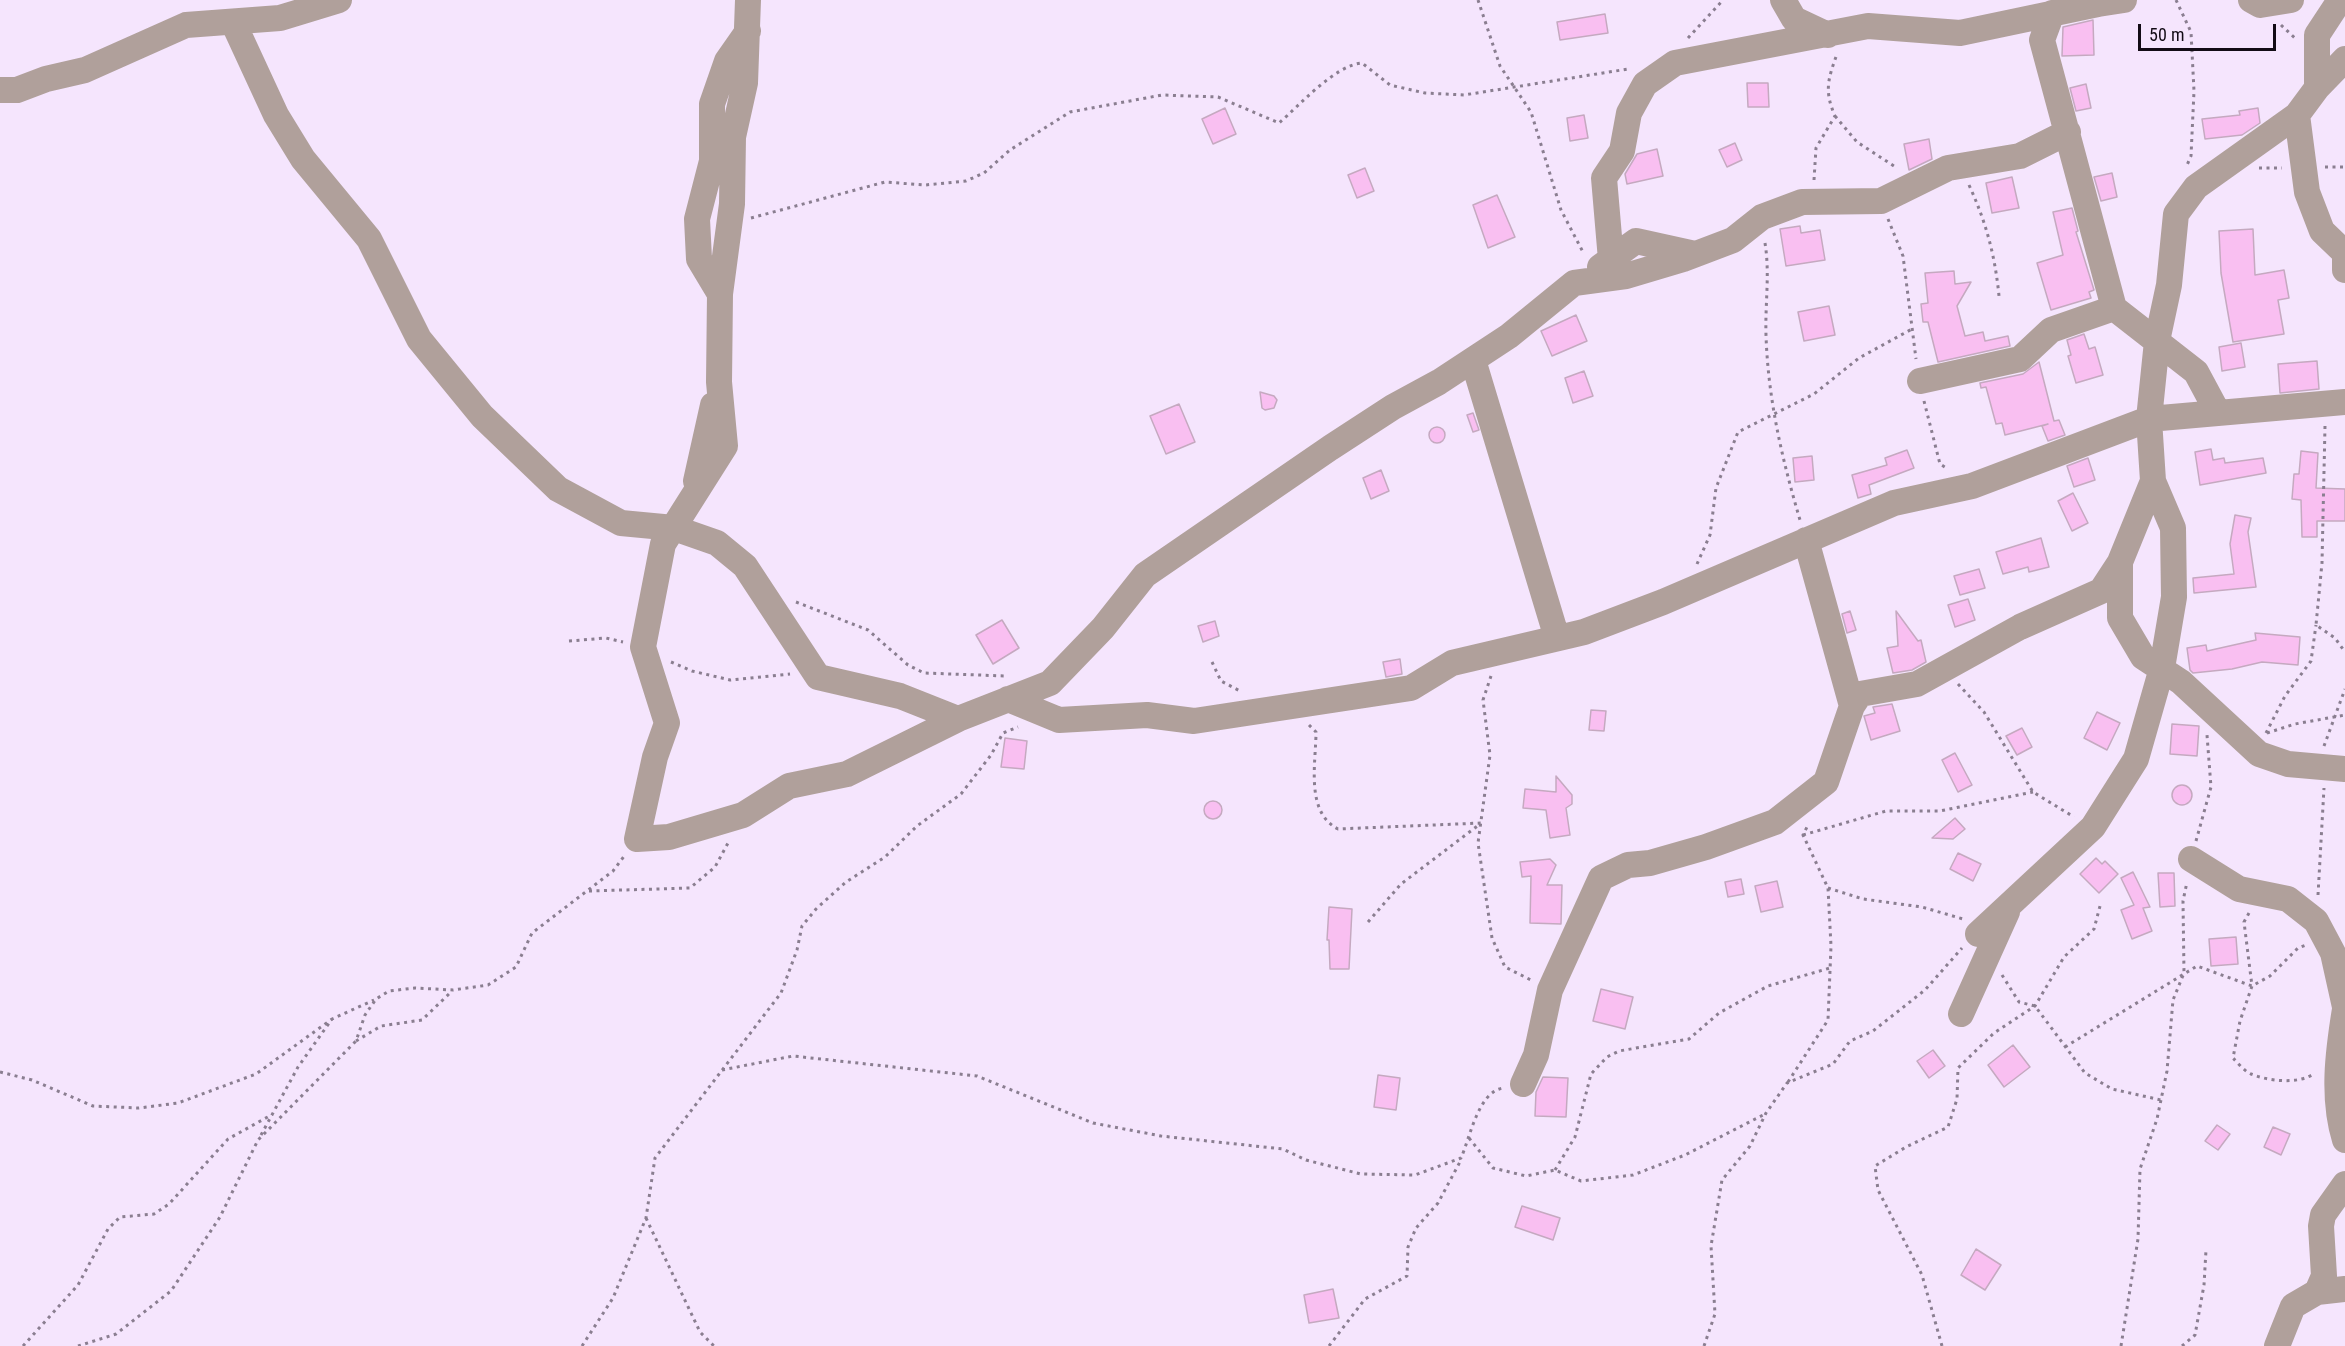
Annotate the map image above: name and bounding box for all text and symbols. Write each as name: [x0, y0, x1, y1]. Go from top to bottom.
scale bar: [2141, 12, 2279, 50]
text: 50 m: [2149, 24, 2184, 45]

